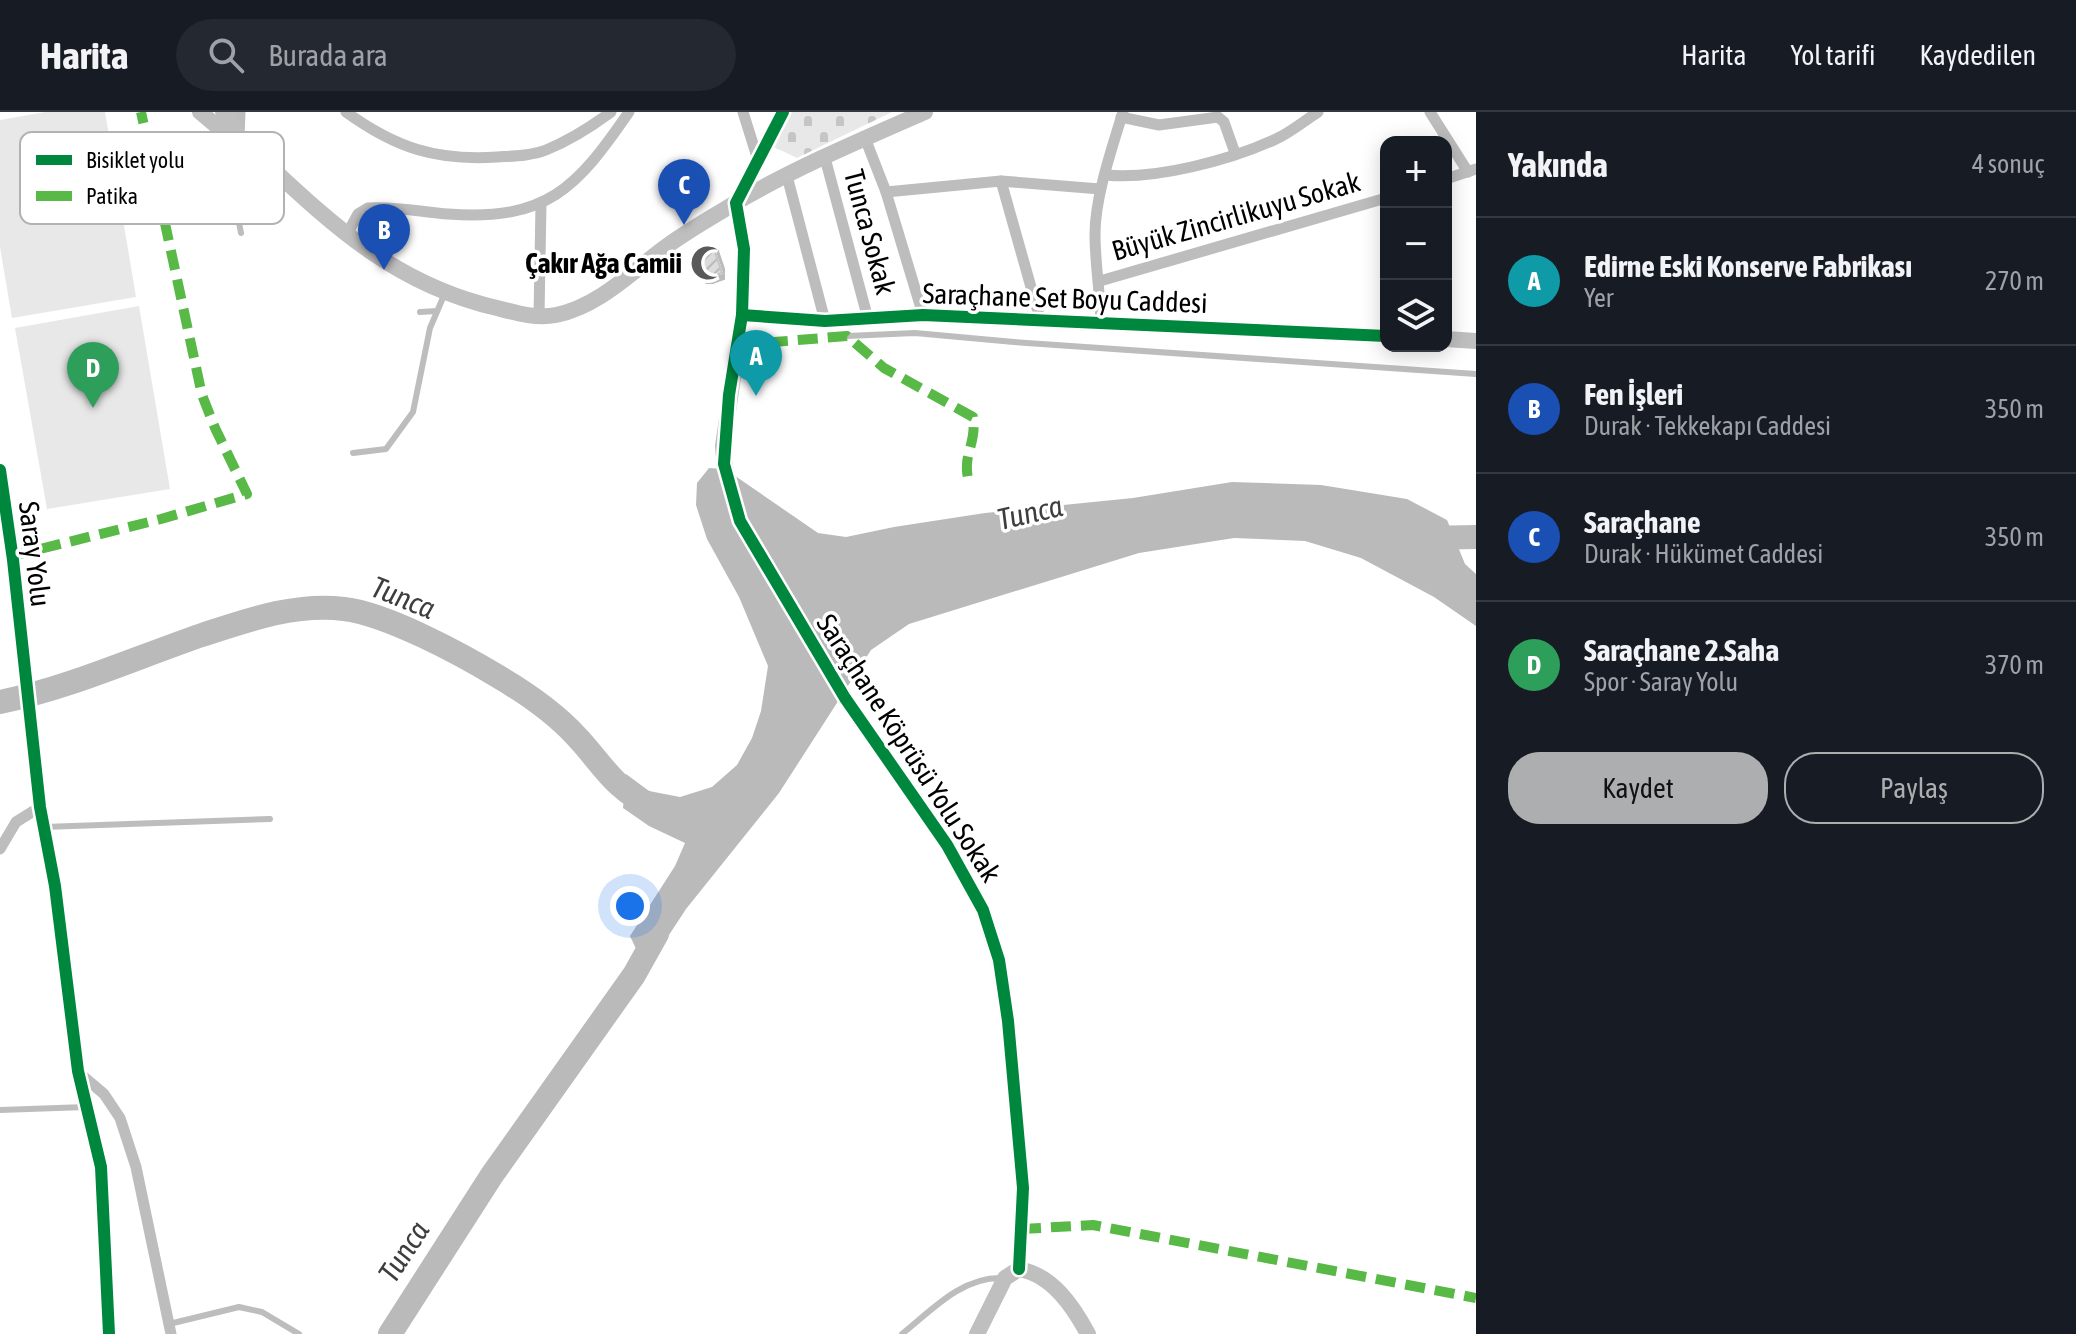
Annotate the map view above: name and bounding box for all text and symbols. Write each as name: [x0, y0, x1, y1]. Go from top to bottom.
search box: [176, 19, 736, 91]
icon: search: [204, 33, 248, 77]
text: Harita: [40, 34, 128, 77]
text: Burada ara: [268, 38, 388, 72]
text: Harita: [1681, 39, 1746, 71]
text: Yol tarifi: [1790, 39, 1876, 71]
text: Kaydedilen: [1920, 39, 2036, 71]
legend: [20, 132, 284, 224]
map controls: [1380, 136, 1452, 352]
button: +: [1380, 136, 1452, 208]
text: Yakında: [1508, 145, 1608, 184]
text: Bisiklet yolu: [86, 147, 185, 173]
text: 4 sonuç: [1972, 149, 2044, 179]
pin: C: [658, 159, 710, 225]
street label: Büyük Zincirlikuyu Sokak: [1108, 165, 1364, 267]
street label: Tunca Sokak: [838, 166, 902, 298]
text: Patika: [86, 183, 138, 209]
pin: B: [358, 204, 410, 270]
button: −: [1380, 208, 1452, 280]
mosque icon: Çakır Ağa Camii: [689, 244, 727, 282]
place label: Çakır Ağa Camii: [525, 247, 682, 279]
text: Edirne Eski Konserve Fabrikası: [1584, 249, 1912, 283]
text: A: [1528, 266, 1540, 296]
text: 270 m: [1985, 266, 2044, 296]
street label: Saraçhane Set Boyu Caddesi: [922, 277, 1208, 319]
button: layers: [1380, 280, 1452, 352]
text: Yer: [1584, 283, 1613, 313]
pin: A: [730, 330, 782, 396]
pin: D: [67, 342, 119, 408]
text: Fen İşleri: [1584, 377, 1683, 411]
text: B: [1528, 394, 1540, 424]
text: 350 m: [1985, 394, 2044, 424]
text: Durak · Tekkekapı Caddesi: [1584, 411, 1831, 441]
water label: Tunca: [994, 488, 1066, 536]
street label: Saray Yolu: [13, 500, 57, 608]
text: Saraçhane: [1584, 505, 1701, 539]
text: C: [1528, 522, 1540, 552]
text: 350 m: [1985, 522, 2044, 552]
text: Durak · Hükümet Caddesi: [1584, 539, 1823, 569]
water label: Tunca: [367, 569, 440, 625]
street label: Saraçhane Köprüsü Yolu Sokak: [810, 608, 1008, 888]
text: Saraçhane 2.Saha: [1584, 633, 1779, 667]
text: D: [1527, 650, 1541, 680]
text: 370 m: [1985, 650, 2044, 680]
text: Spor · Saray Yolu: [1584, 667, 1738, 697]
button: Kaydet: [1508, 752, 1768, 824]
button: Paylaş: [1784, 752, 2044, 824]
your location: [610, 886, 650, 926]
water label: Tunca: [371, 1215, 435, 1288]

